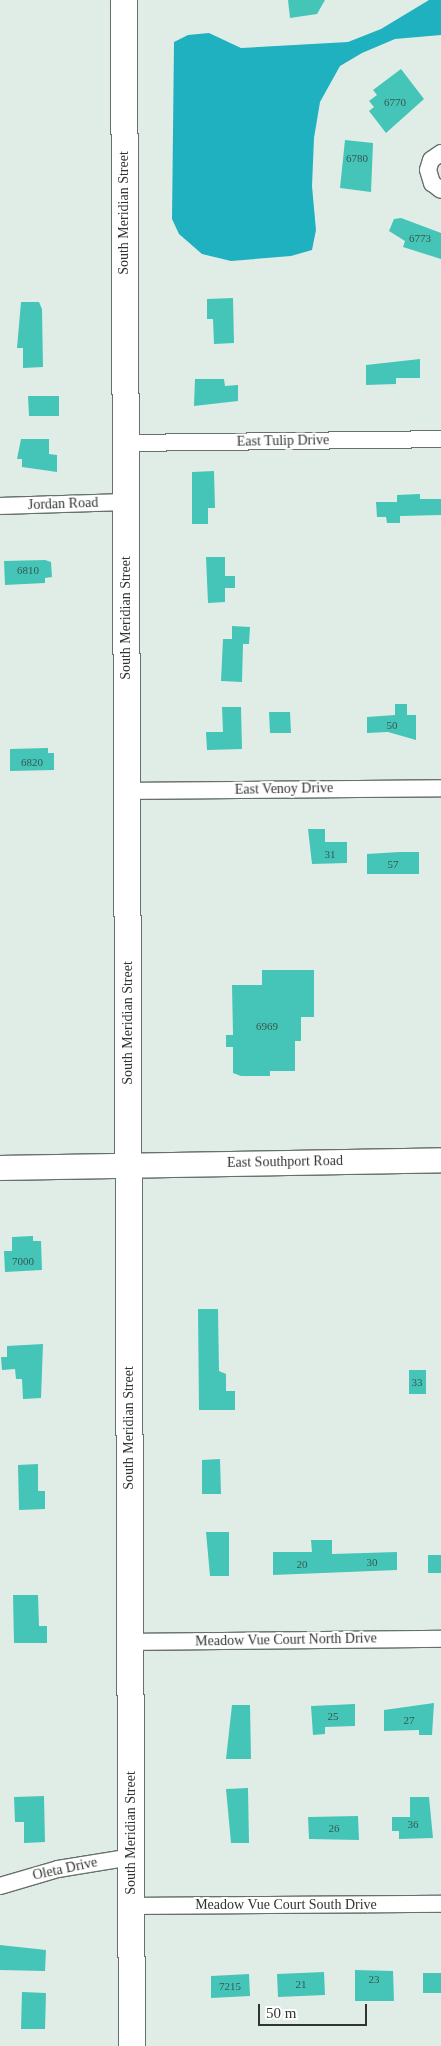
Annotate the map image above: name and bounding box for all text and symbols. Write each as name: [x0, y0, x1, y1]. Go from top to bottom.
house number: 6770: [384, 95, 406, 109]
street label: South Meridian Street: [116, 151, 132, 275]
house number: 6780: [346, 151, 368, 165]
house number: 6773: [409, 231, 431, 245]
street label: East Tulip Drive: [236, 432, 330, 450]
street label: Jordan Road: [28, 494, 98, 514]
street label: South Meridian Street: [118, 556, 134, 680]
house number: 6810: [17, 563, 39, 577]
house number: 50: [387, 718, 398, 732]
house number: 6820: [21, 755, 43, 769]
street label: East Venoy Drive: [234, 780, 334, 798]
house number: 31: [324, 847, 336, 861]
house number: 57: [388, 857, 398, 871]
street label: South Meridian Street: [120, 961, 136, 1085]
house number: 6969: [256, 1019, 278, 1033]
street label: East Southport Road: [227, 1153, 343, 1171]
house number: 7000: [12, 1254, 34, 1268]
street label: South Meridian Street: [121, 1366, 137, 1490]
house number: 33: [412, 1375, 422, 1389]
house number: 30: [367, 1555, 378, 1569]
house number: 20: [296, 1557, 308, 1571]
street label: Meadow Vue Court North Drive: [195, 1630, 377, 1650]
house number: 25: [328, 1709, 338, 1723]
house number: 27: [404, 1713, 414, 1727]
street label: South Meridian Street: [123, 1771, 139, 1895]
house number: 36: [408, 1817, 418, 1831]
house number: 26: [328, 1821, 339, 1835]
street label: Oleta Drive: [31, 1854, 99, 1884]
street label: Meadow Vue Court South Drive: [195, 1897, 377, 1913]
house number: 23: [368, 1972, 379, 1986]
house number: 21: [296, 1977, 306, 1991]
house number: 7215: [219, 1979, 241, 1993]
scale bar: [261, 1994, 370, 2026]
text: 50 m: [266, 2005, 296, 2021]

